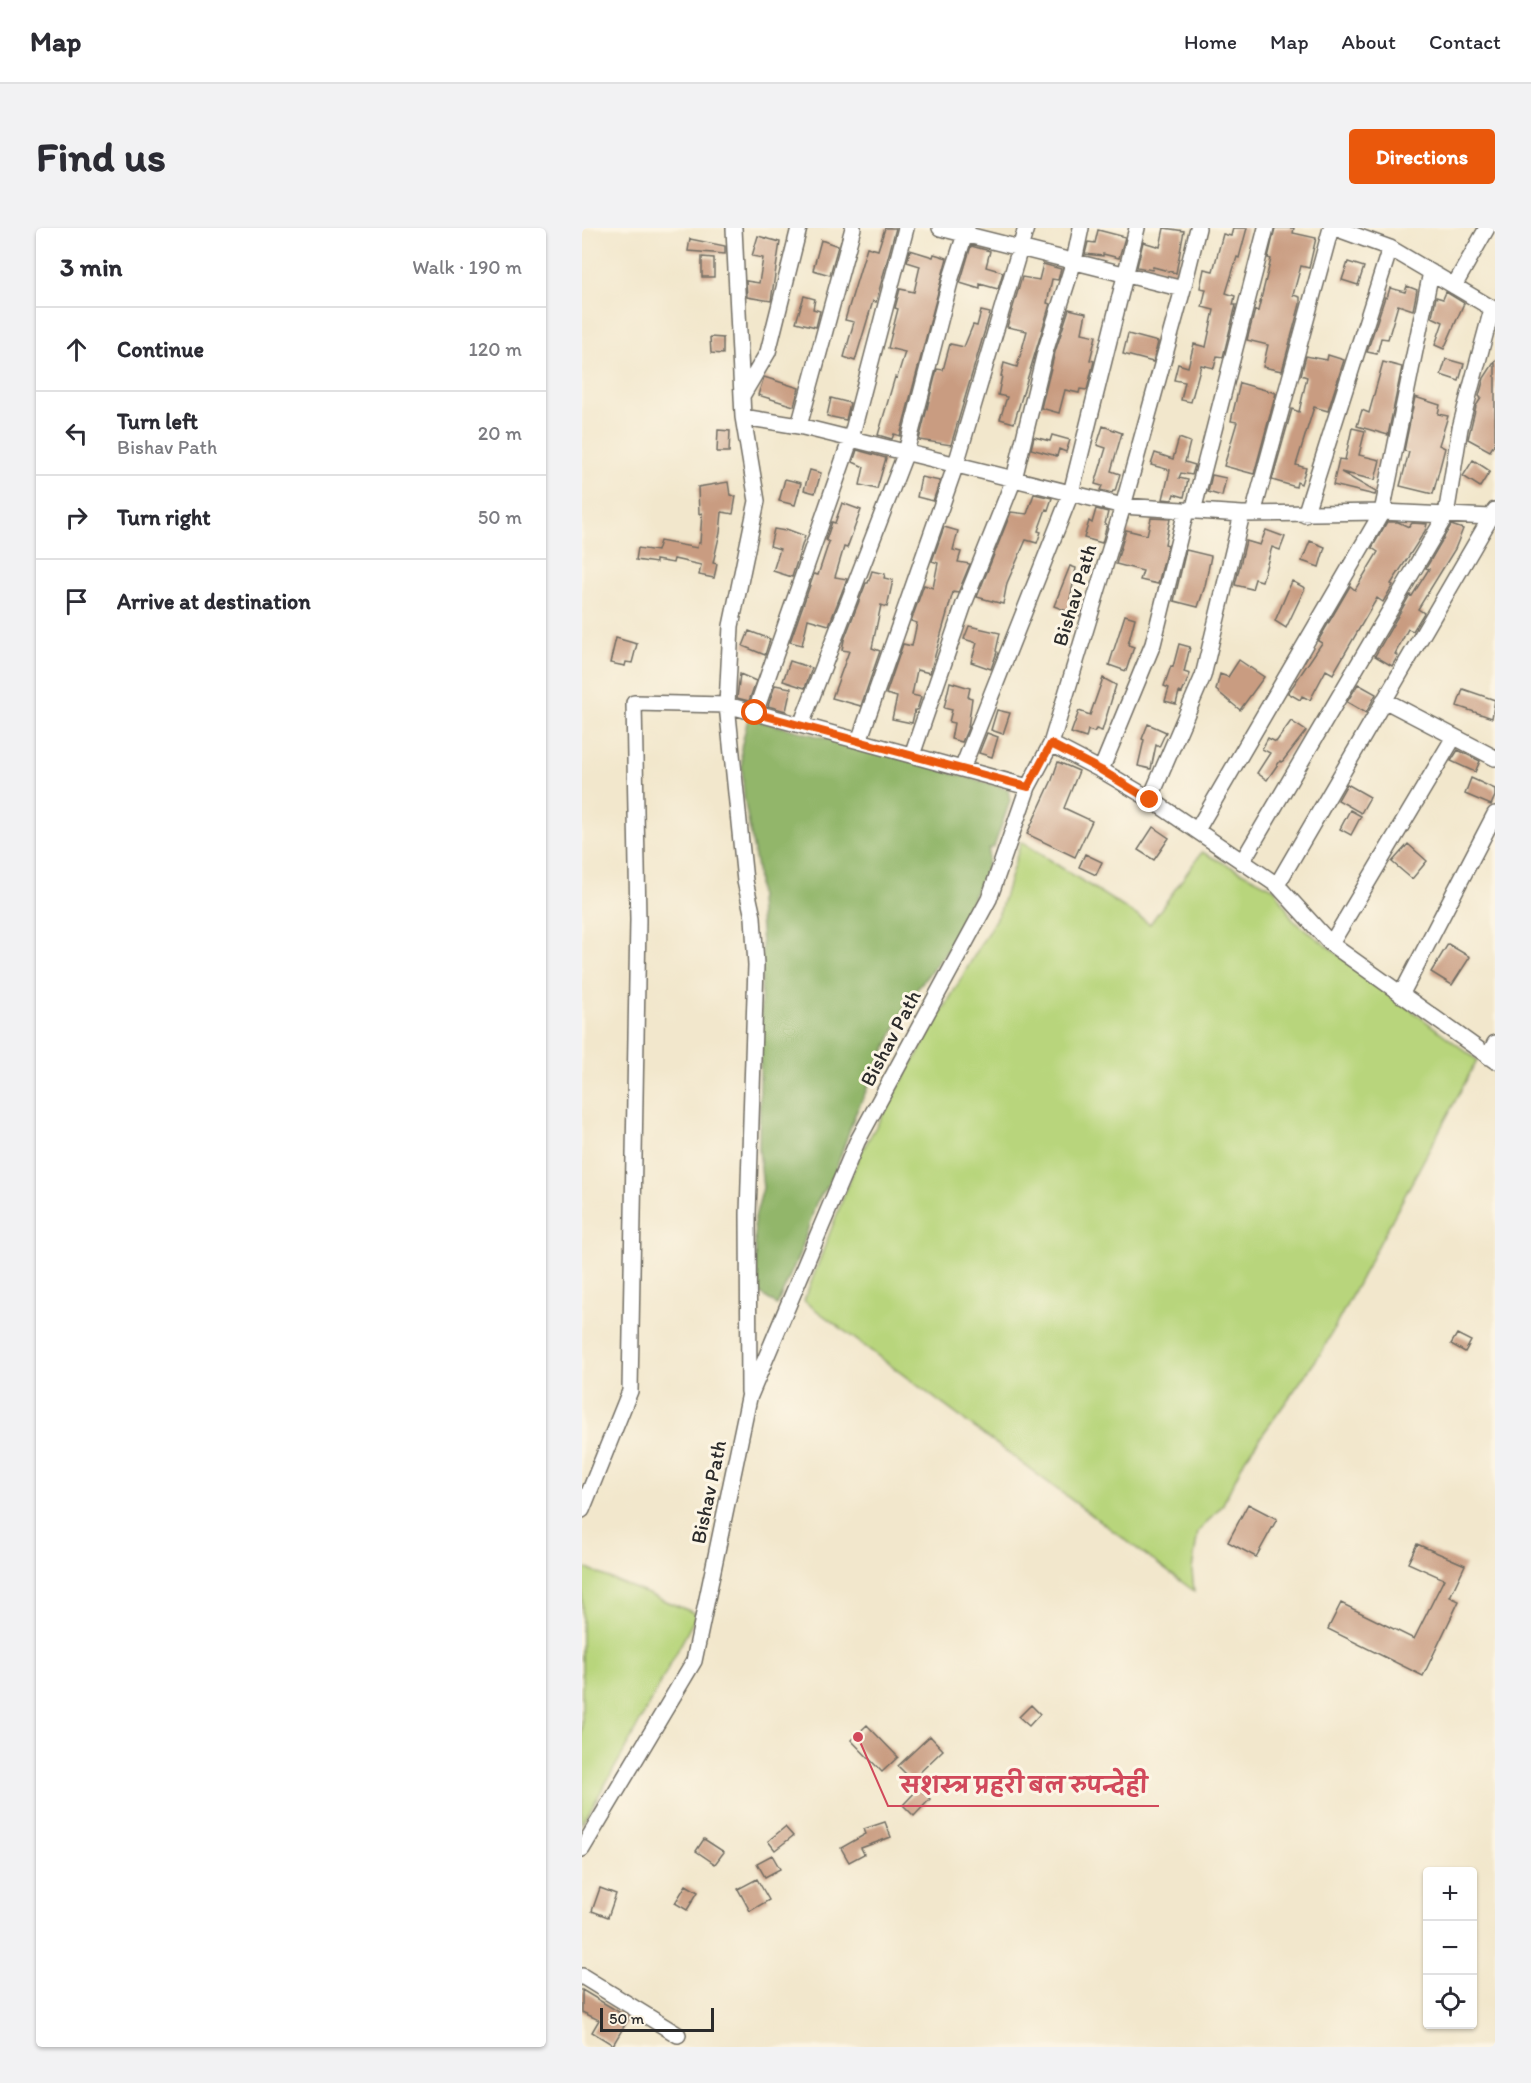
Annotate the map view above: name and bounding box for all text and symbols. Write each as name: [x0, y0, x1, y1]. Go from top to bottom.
text: Map: [30, 24, 81, 58]
text: Home: [1184, 29, 1237, 54]
text: Map: [1270, 29, 1309, 54]
text: About: [1342, 29, 1396, 54]
text: Contact: [1429, 29, 1501, 54]
button: Directions: [1349, 129, 1495, 184]
text: Find us: [36, 131, 166, 182]
text: 3 min: [60, 251, 122, 283]
text: Walk · 190 m: [412, 255, 522, 279]
icon: ahead: [60, 333, 93, 366]
text: Continue: [117, 336, 204, 363]
text: 120 m: [469, 337, 522, 361]
text: Turn left: [117, 408, 198, 435]
icon: left: [60, 417, 93, 450]
text: 20 m: [478, 421, 522, 445]
text: Bishav Path: [117, 435, 217, 459]
icon: right: [60, 501, 93, 534]
text: Turn right: [117, 504, 211, 531]
text: 50 m: [478, 505, 522, 529]
street label: Bishav Path: [1047, 541, 1101, 649]
icon: arrive: [60, 585, 93, 618]
text: Arrive at destination: [117, 588, 311, 615]
route start: [741, 699, 767, 725]
route end: [1136, 786, 1162, 812]
street label: Bishav Path: [854, 985, 926, 1090]
street label: Bishav Path: [685, 1438, 731, 1546]
callout: सशस्त्र प्रहरी बल रुपन्देही: [888, 1766, 1159, 1806]
text: सशस्त्र प्रहरी बल रुपन्देही: [898, 1767, 1150, 1799]
map controls: [1423, 1867, 1477, 2029]
button: +: [1423, 1867, 1477, 1921]
button: −: [1423, 1921, 1477, 1975]
button: locate: [1423, 1975, 1477, 2029]
scale bar: [600, 2005, 714, 2032]
text: 50 m: [609, 2009, 644, 2028]

